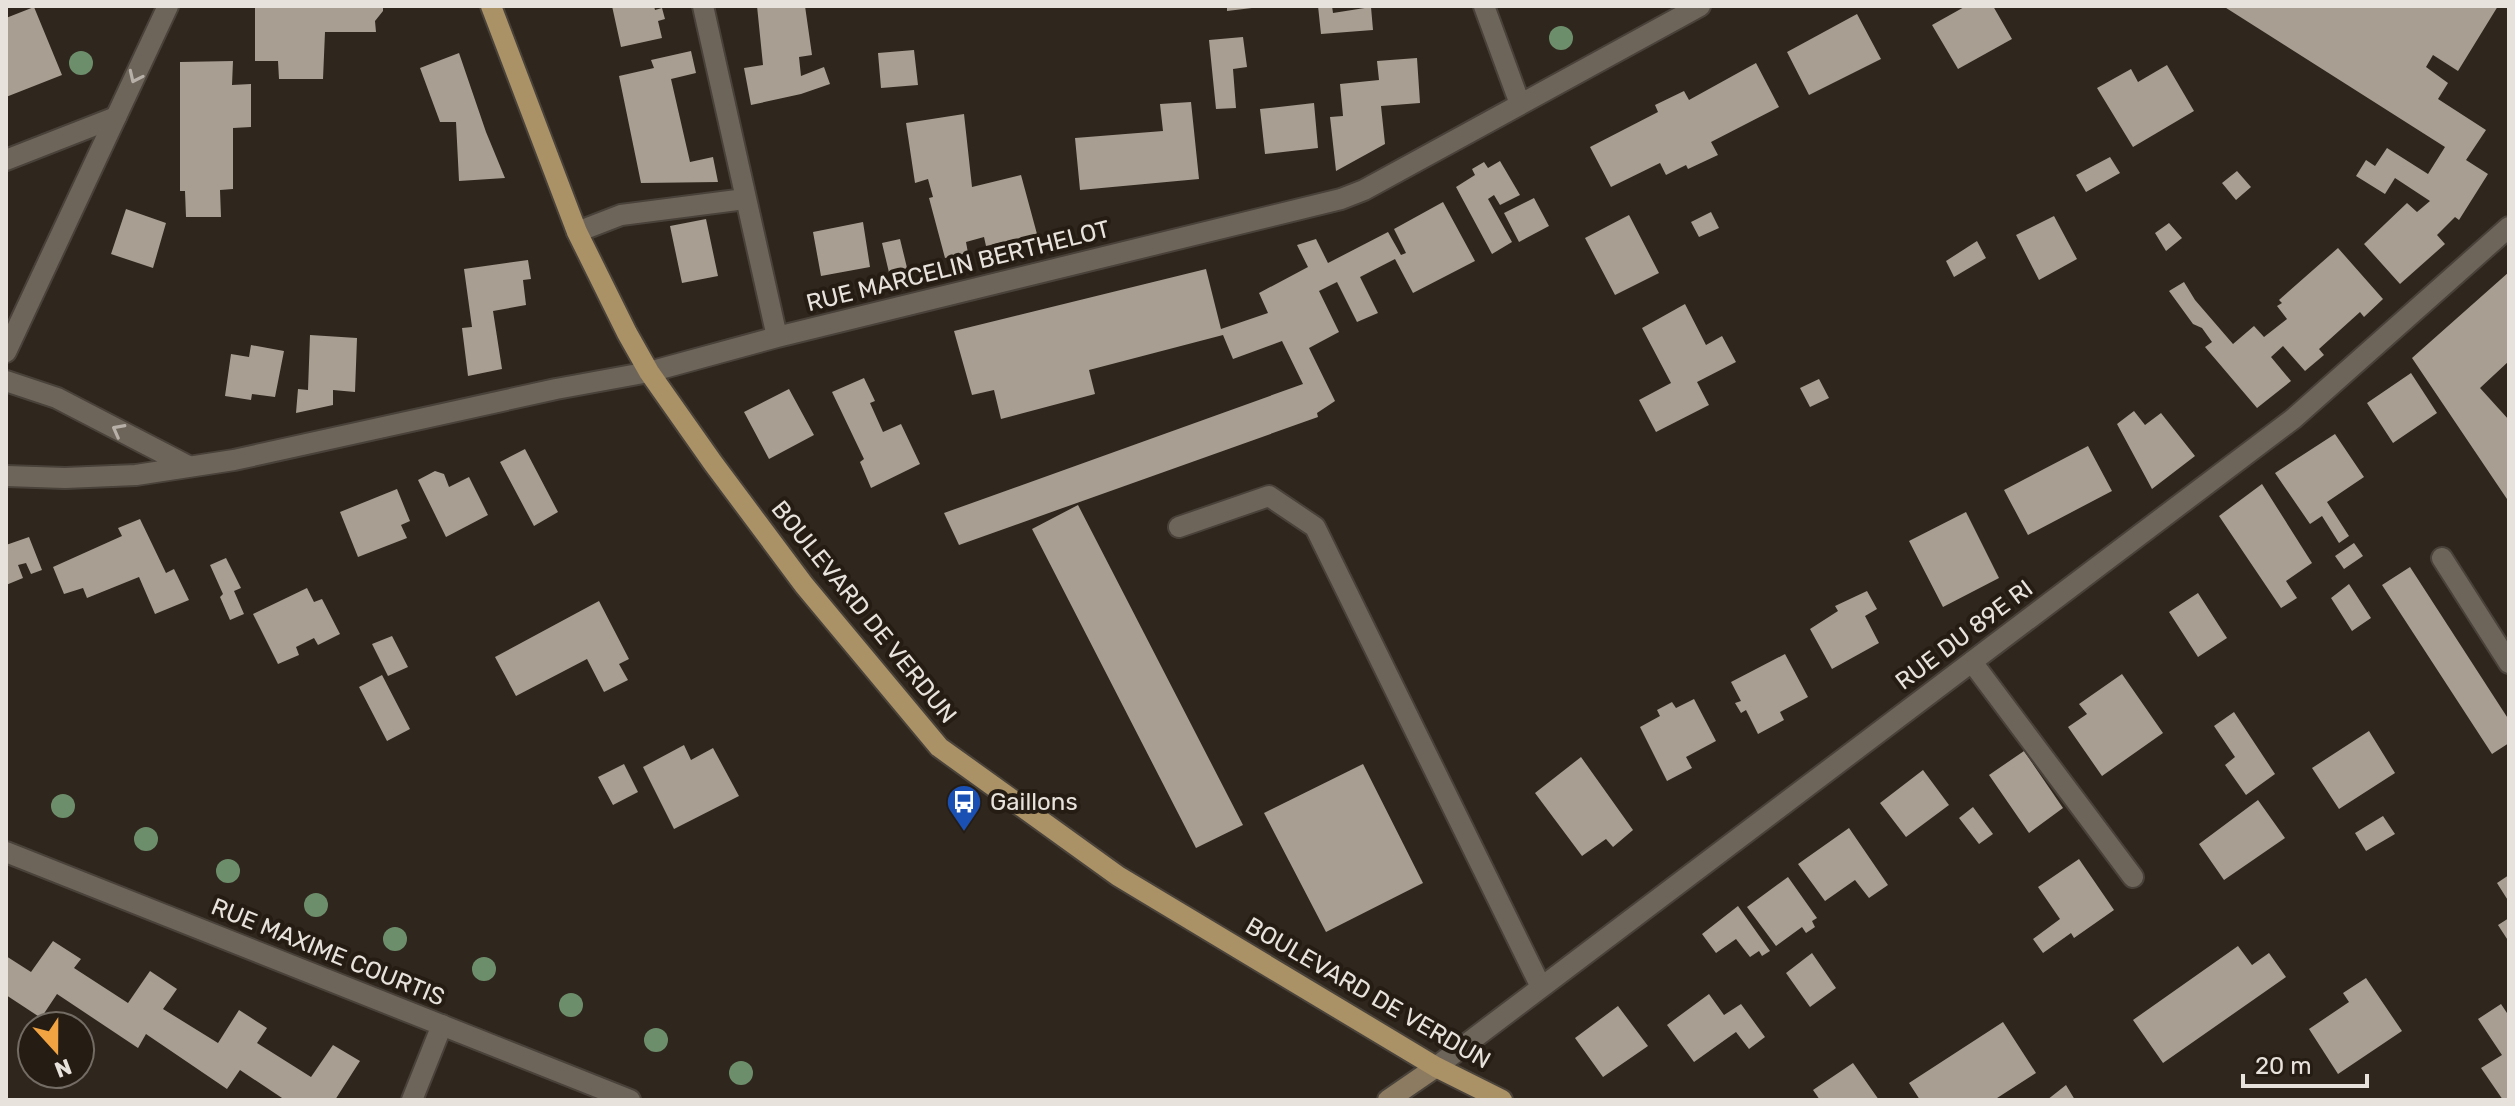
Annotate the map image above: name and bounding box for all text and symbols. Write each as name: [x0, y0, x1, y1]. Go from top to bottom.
one-way arrow: [128, 68, 144, 83]
street label: RUE MARCELIN BERTHELOT: [803, 215, 1113, 317]
one-way arrow: [112, 425, 127, 440]
street label: BOULEVARD DE VERDUN: [766, 495, 962, 729]
street label: RUE DU 89E RI: [1890, 574, 2038, 696]
bus stop icon: Gaillons: [945, 783, 983, 833]
place label: Gaillons: [990, 788, 1078, 816]
street label: RUE MAXIME COURTIS: [207, 892, 449, 1012]
street label: BOULEVARD DE VERDUN: [1241, 911, 1495, 1075]
north arrow: [16, 1010, 96, 1090]
scale bar: [2243, 1038, 2367, 1088]
text: 20 m: [2255, 1052, 2312, 1080]
text: N: [51, 1053, 75, 1084]

